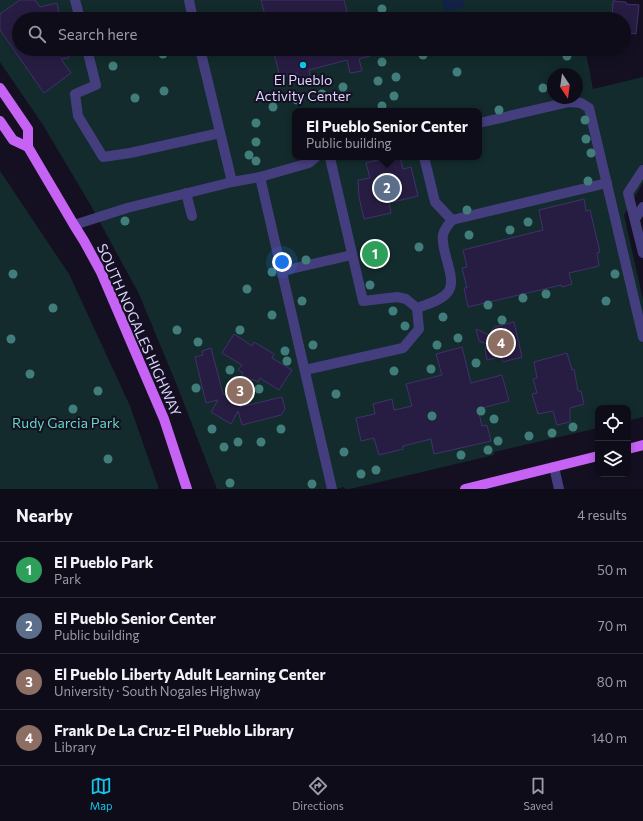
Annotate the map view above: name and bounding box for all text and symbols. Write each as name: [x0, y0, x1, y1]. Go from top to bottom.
search box: [12, 12, 631, 56]
icon: search: [26, 23, 48, 45]
text: Search here: [58, 25, 137, 43]
marker: El Pueblo Activity Center: [298, 60, 308, 70]
north arrow: [547, 68, 583, 104]
place label: El Pueblo Activity Center: [255, 71, 351, 104]
popup: [292, 108, 482, 160]
text: El Pueblo Senior Center: [306, 117, 468, 135]
text: Public building: [306, 135, 392, 151]
pin: 2: [374, 173, 400, 203]
pin: 1: [362, 239, 388, 269]
street label: SOUTH NOGALES HIGHWAY: [94, 241, 185, 419]
your location: [272, 252, 292, 272]
pin: 4: [488, 328, 514, 358]
pin: 3: [227, 376, 253, 406]
map controls: [595, 405, 631, 477]
button: locate: [595, 405, 631, 441]
park label: Rudy Garcia Park: [12, 414, 120, 431]
button: layers: [595, 441, 631, 477]
text: Nearby: [16, 505, 73, 526]
text: 4 results: [577, 507, 627, 523]
text: El Pueblo Park: [54, 553, 153, 571]
text: 1: [26, 562, 32, 578]
text: 50 m: [597, 562, 627, 578]
text: Park: [54, 571, 81, 587]
text: El Pueblo Senior Center: [54, 609, 216, 627]
text: 2: [25, 618, 33, 634]
text: 70 m: [598, 618, 627, 634]
text: Public building: [54, 627, 140, 643]
text: El Pueblo Liberty Adult Learning Center: [54, 665, 326, 683]
text: 3: [25, 674, 33, 690]
text: 80 m: [597, 674, 627, 690]
text: University · South Nogales Highway: [54, 683, 261, 699]
text: Frank De La Cruz-El Pueblo Library: [54, 721, 294, 739]
text: 4: [25, 730, 33, 746]
text: 140 m: [591, 730, 627, 746]
text: Library: [54, 739, 96, 755]
tab: Map: [90, 775, 113, 812]
tab: Directions: [292, 775, 344, 812]
tab: Saved: [523, 775, 553, 812]

